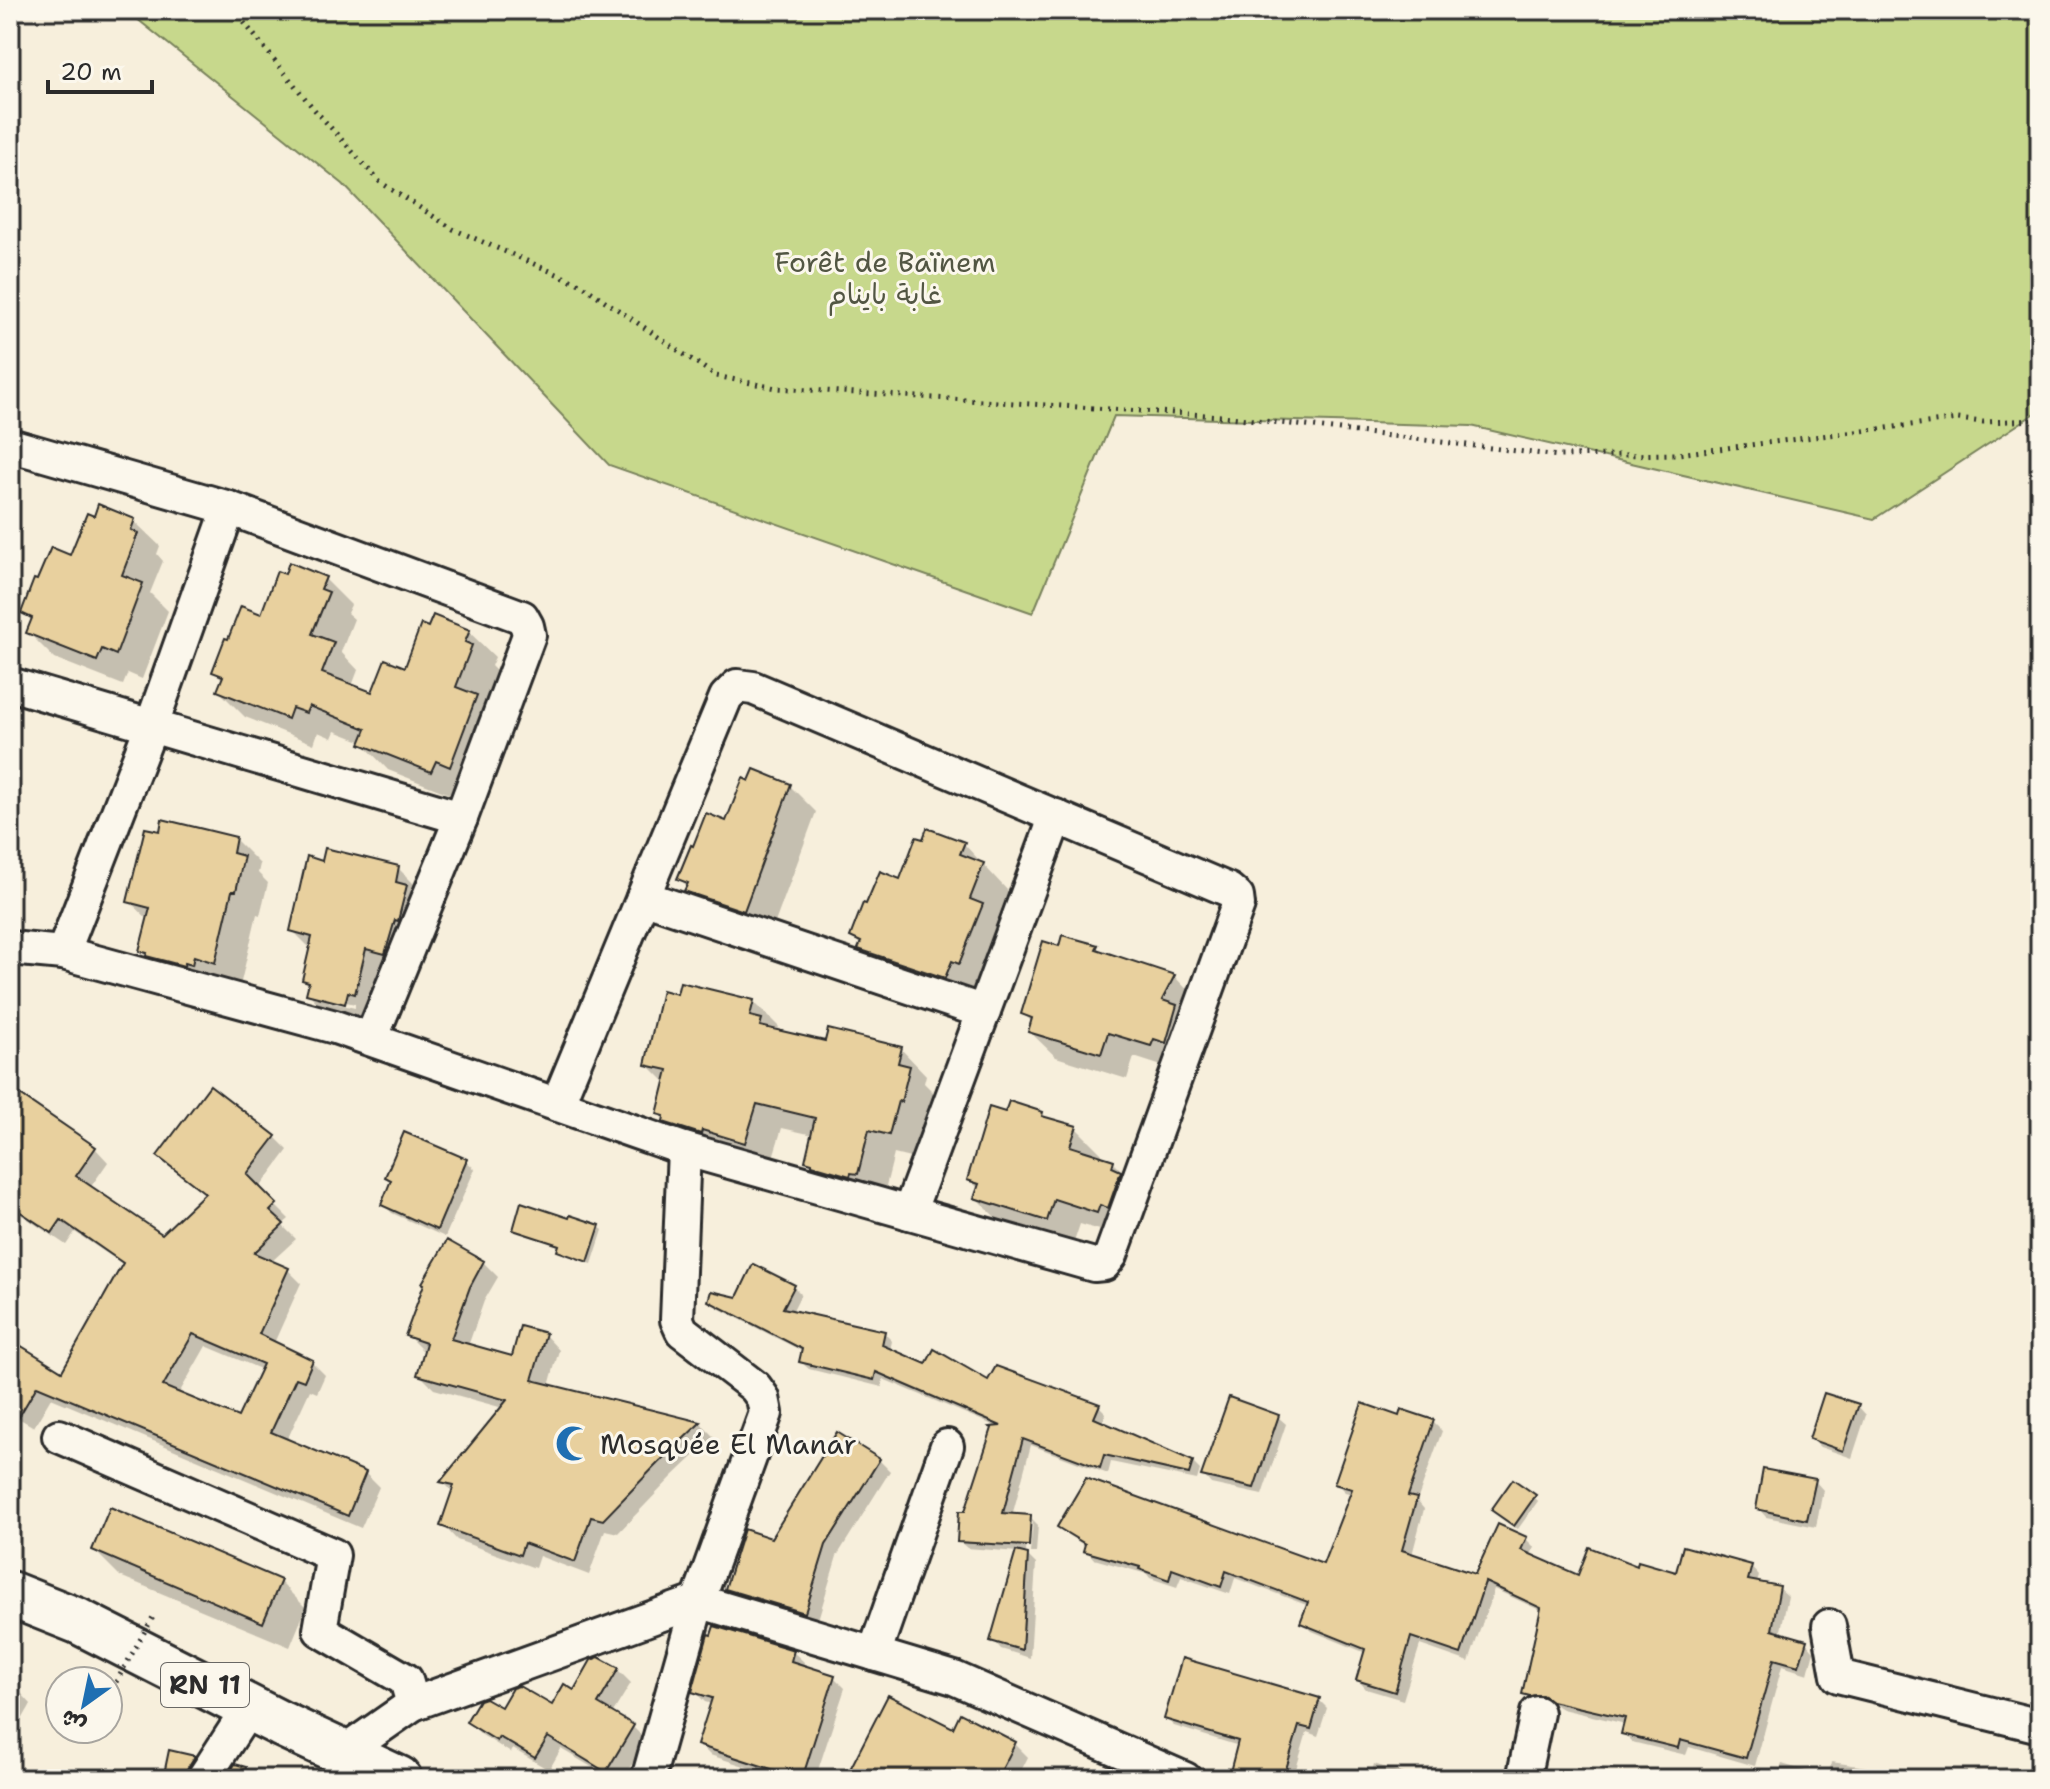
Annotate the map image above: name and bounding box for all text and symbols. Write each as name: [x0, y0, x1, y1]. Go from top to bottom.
scale bar: [48, 44, 152, 94]
text: 20 m: [60, 56, 122, 88]
park label: Forêt de Baïnem غابة باينام: [774, 243, 996, 316]
mosque icon: Mosquée El Manar: [555, 1425, 593, 1463]
place label: Mosquée El Manar: [600, 1425, 857, 1463]
road number: RN 11: [161, 1663, 249, 1707]
north arrow: [44, 1665, 124, 1745]
text: ش: [55, 1703, 91, 1740]

